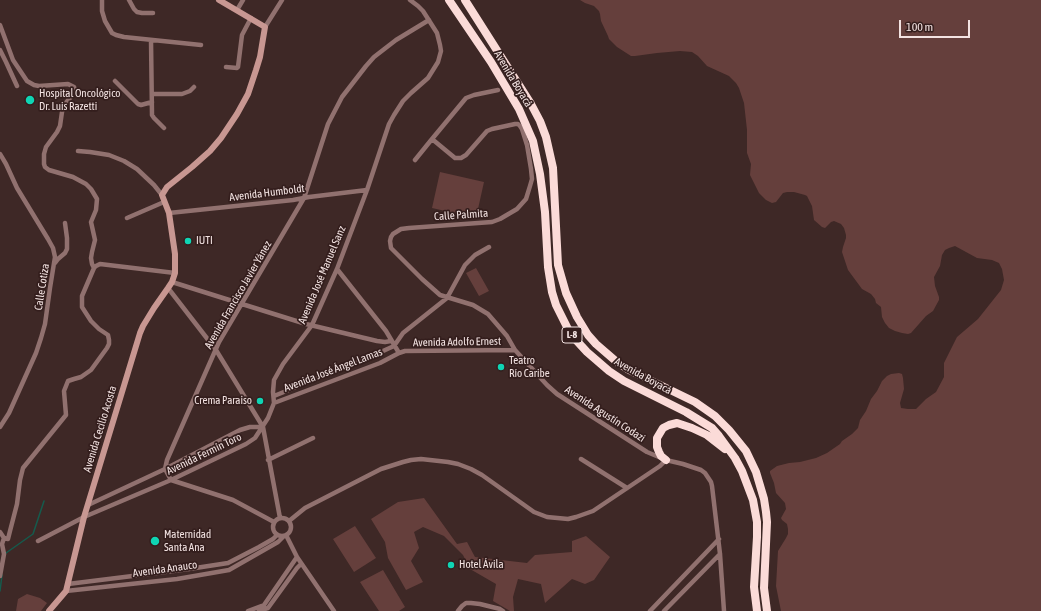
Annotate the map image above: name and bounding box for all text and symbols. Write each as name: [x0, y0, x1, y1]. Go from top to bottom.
scale bar: [901, 12, 972, 38]
text: 100 m: [906, 20, 933, 34]
street label: Avenida Boyacá: [491, 48, 535, 110]
place label: Hospital Oncológico Dr. Luis Razetti: [39, 87, 120, 113]
marker: Hospital Oncológico Dr. Luis Razetti: [24, 94, 36, 106]
street label: Avenida Humboldt: [229, 182, 305, 204]
street label: Calle Palmita: [433, 207, 489, 223]
street label: Avenida José Manuel Sanz: [295, 224, 349, 326]
place label: IUTI: [196, 234, 213, 248]
marker: IUTI: [183, 236, 193, 246]
street label: Avenida Francisco Javier Yánez: [202, 239, 274, 351]
street label: Calle Cotiza: [32, 263, 52, 311]
road number: L-8: [562, 327, 582, 343]
street label: Avenida Adolfo Ernest: [413, 335, 501, 349]
street label: Avenida José Ángel Lamas: [282, 345, 384, 395]
place label: Teatro Río Caribe: [509, 354, 550, 380]
street label: Avenida Boyacá: [612, 355, 674, 397]
marker: Teatro Río Caribe: [496, 362, 506, 372]
street label: Avenida Agustín Codazi: [562, 383, 648, 445]
street label: Avenida Cecilio Acosta: [81, 384, 119, 474]
place label: Crema Paraiso: [194, 394, 252, 408]
marker: Crema Paraiso: [255, 396, 265, 406]
street label: Avenida Fermín Toro: [164, 430, 244, 478]
place label: Maternidad Santa Ana: [164, 528, 211, 554]
marker: Maternidad Santa Ana: [149, 535, 161, 547]
street label: Avenida Anauco: [132, 558, 198, 580]
place label: Hotel Ávila: [459, 558, 504, 572]
marker: Hotel Ávila: [446, 560, 456, 570]

